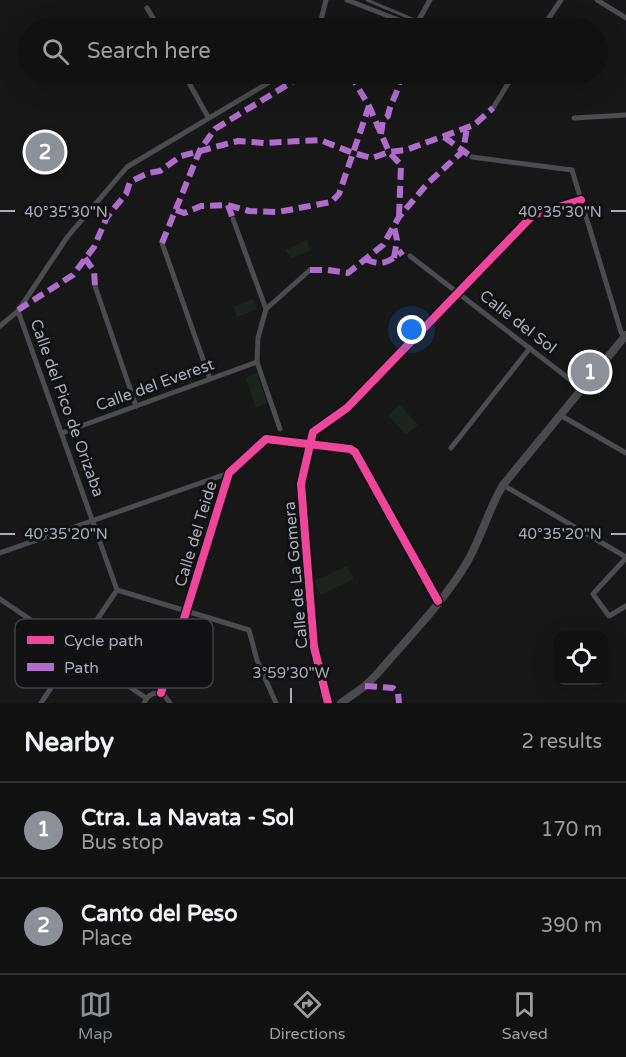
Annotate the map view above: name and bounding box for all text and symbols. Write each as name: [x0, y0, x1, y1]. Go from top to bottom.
search box: [18, 18, 608, 84]
icon: search: [39, 35, 72, 68]
text: Search here: [87, 38, 211, 64]
pin: 2: [26, 130, 64, 174]
text: 40°35'30"N: [24, 203, 108, 221]
text: 40°35'30"N: [518, 203, 602, 221]
street label: Calle del Sol: [476, 286, 560, 358]
your location: [397, 315, 426, 344]
street label: Calle del Pico de Orizaba: [25, 316, 109, 500]
pin: 1: [570, 350, 610, 394]
street label: Calle del Everest: [93, 354, 217, 416]
street label: Calle del Teide: [170, 479, 222, 589]
street label: Calle de La Gomera: [280, 501, 312, 649]
text: 40°35'20"N: [24, 525, 108, 543]
text: 40°35'20"N: [518, 525, 602, 543]
legend: [15, 619, 213, 688]
text: Cycle path: [64, 631, 143, 651]
map controls: [554, 631, 608, 685]
button: locate: [554, 631, 608, 685]
text: Path: [64, 658, 99, 678]
text: 3°59'30"W: [252, 664, 330, 682]
text: Nearby: [24, 727, 114, 758]
text: 2 results: [522, 730, 602, 754]
text: Ctra. La Navata - Sol: [81, 805, 294, 831]
text: 1: [37, 818, 50, 842]
text: 170 m: [541, 818, 602, 842]
text: Bus stop: [81, 831, 164, 855]
text: Canto del Peso: [81, 901, 238, 927]
text: 2: [37, 914, 50, 938]
text: 390 m: [541, 914, 602, 938]
text: Place: [81, 927, 132, 951]
tab: Map: [78, 988, 113, 1044]
tab: Directions: [269, 988, 345, 1044]
tab: Saved: [502, 988, 548, 1044]

